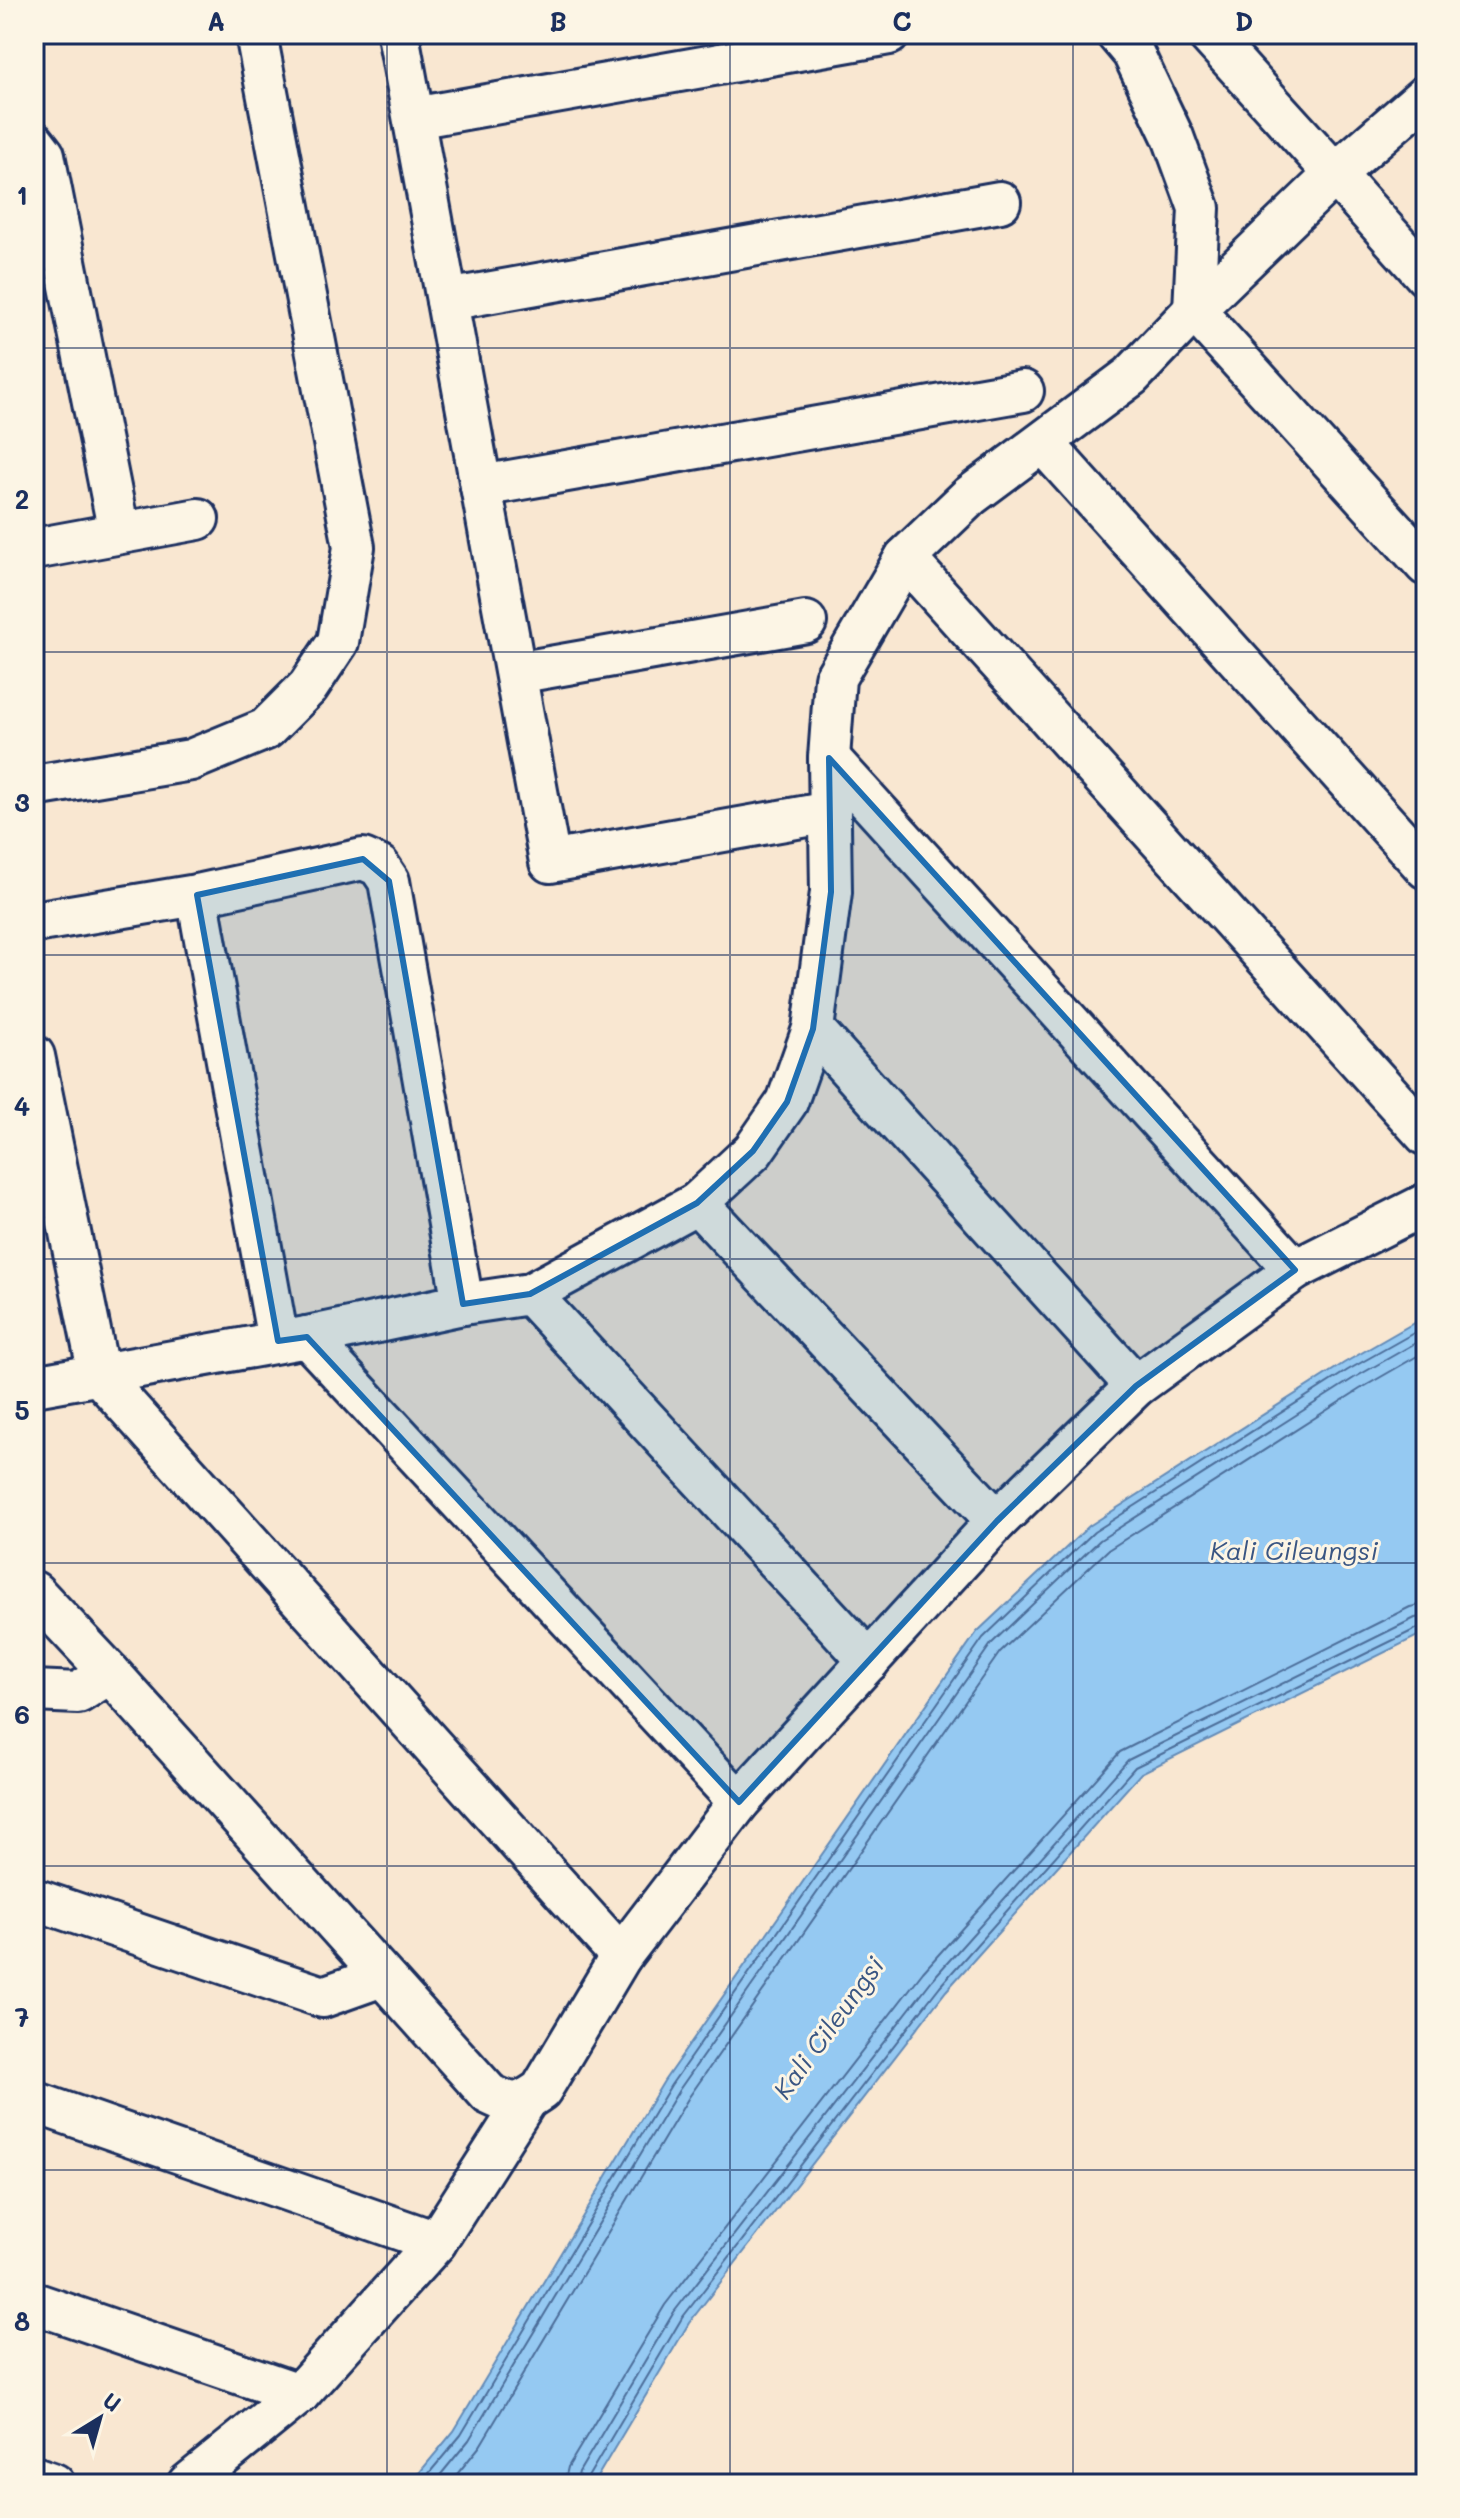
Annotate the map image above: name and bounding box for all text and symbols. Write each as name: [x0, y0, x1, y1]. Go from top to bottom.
text: A: [207, 4, 225, 38]
text: B: [549, 4, 567, 38]
text: C: [892, 4, 912, 38]
text: D: [1235, 4, 1253, 38]
text: 1: [16, 178, 28, 212]
text: 2: [15, 482, 29, 516]
text: 3: [14, 785, 30, 819]
text: 4: [14, 1089, 30, 1123]
text: 5: [14, 1393, 30, 1427]
water label: Kali Cileungsi: [1210, 1533, 1378, 1567]
text: 6: [14, 1697, 30, 1731]
water label: Kali Cileungsi: [765, 1949, 891, 2105]
text: 7: [15, 2000, 29, 2034]
text: 8: [14, 2304, 30, 2338]
north arrow: [60, 2378, 140, 2458]
text: U: [97, 2385, 127, 2418]

